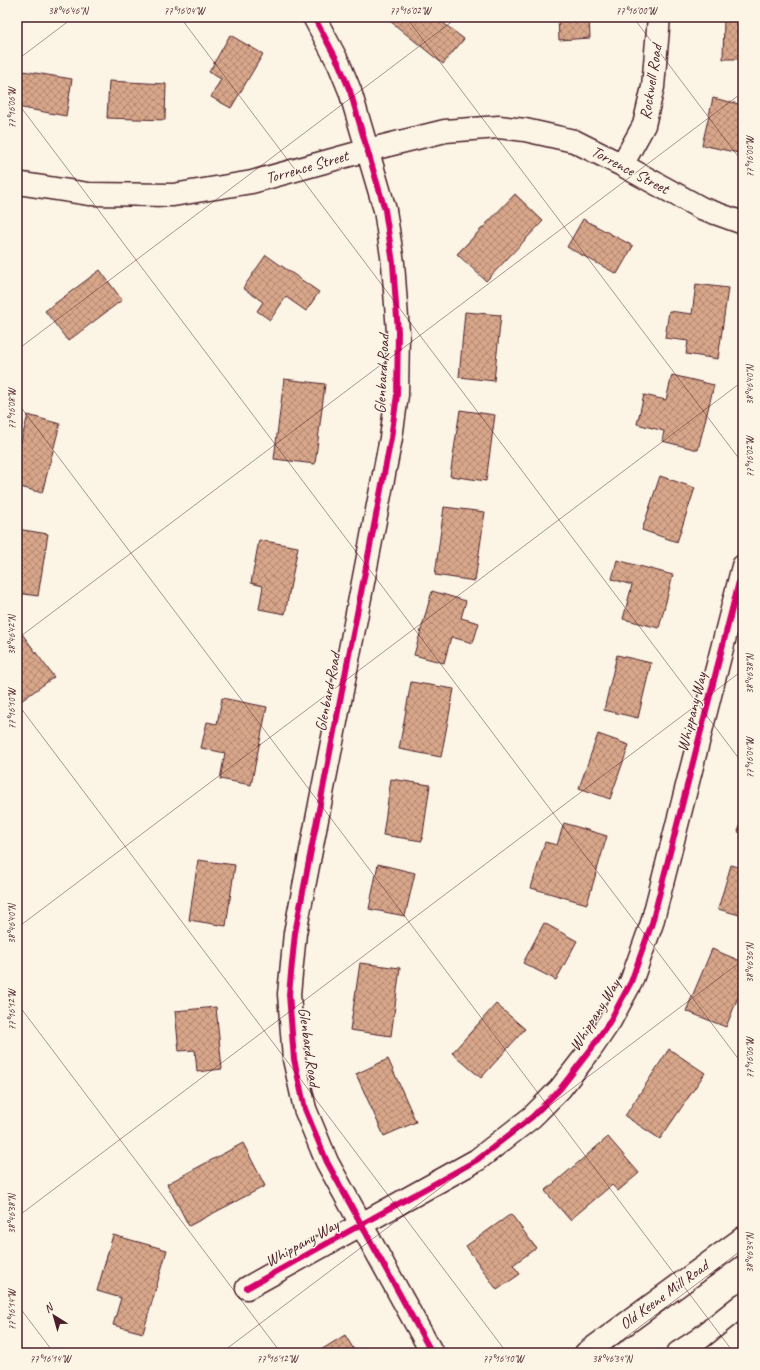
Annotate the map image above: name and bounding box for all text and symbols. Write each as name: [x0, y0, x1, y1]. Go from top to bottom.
text: 38°46'46"N: [48, 4, 90, 17]
text: 77°16'04"W: [164, 4, 206, 17]
text: 77°16'02"W: [390, 4, 432, 17]
text: 77°16'00"W: [616, 4, 658, 17]
street label: Rockwell Road: [635, 40, 667, 121]
text: 77°16'06"W: [5, 86, 18, 128]
text: 77°16'00"W: [743, 135, 756, 177]
street label: Torrence Street: [588, 141, 674, 200]
street label: Torrence Street: [264, 145, 352, 188]
street label: Glenbard Road: [370, 331, 394, 414]
text: 38°46'40"N: [743, 363, 756, 405]
text: 77°16'08"W: [5, 387, 18, 429]
text: 77°16'02"W: [743, 435, 756, 477]
text: 38°46'42"N: [5, 613, 18, 655]
street label: Glenbard Road: [311, 648, 346, 733]
text: 38°46'38"N: [743, 652, 756, 694]
street label: Whippany Way: [672, 669, 712, 754]
text: 77°16'10"W: [5, 687, 18, 729]
text: 77°16'04"W: [743, 736, 756, 778]
text: 38°46'40"N: [5, 902, 18, 944]
text: 38°46'36"N: [743, 941, 756, 983]
street label: Whippany Way: [565, 974, 626, 1055]
text: 77°16'12"W: [5, 988, 18, 1030]
street label: Glenbard Road: [294, 1006, 325, 1091]
text: 77°16'06"W: [743, 1036, 756, 1078]
text: 38°46'38"N: [5, 1192, 18, 1234]
street label: Whippany Way: [262, 1214, 344, 1271]
text: 38°46'34"N: [743, 1231, 756, 1273]
street label: Old Keene Mill Road: [616, 1254, 715, 1334]
text: 77°16'14"W: [5, 1288, 18, 1330]
north arrow: [34, 1296, 74, 1336]
text: N: [41, 1299, 57, 1316]
text: 77°16'14"W: [30, 1352, 72, 1365]
text: 77°16'12"W: [257, 1352, 299, 1365]
text: 77°16'10"W: [483, 1352, 525, 1365]
text: 38°46'34"N: [592, 1352, 634, 1365]

